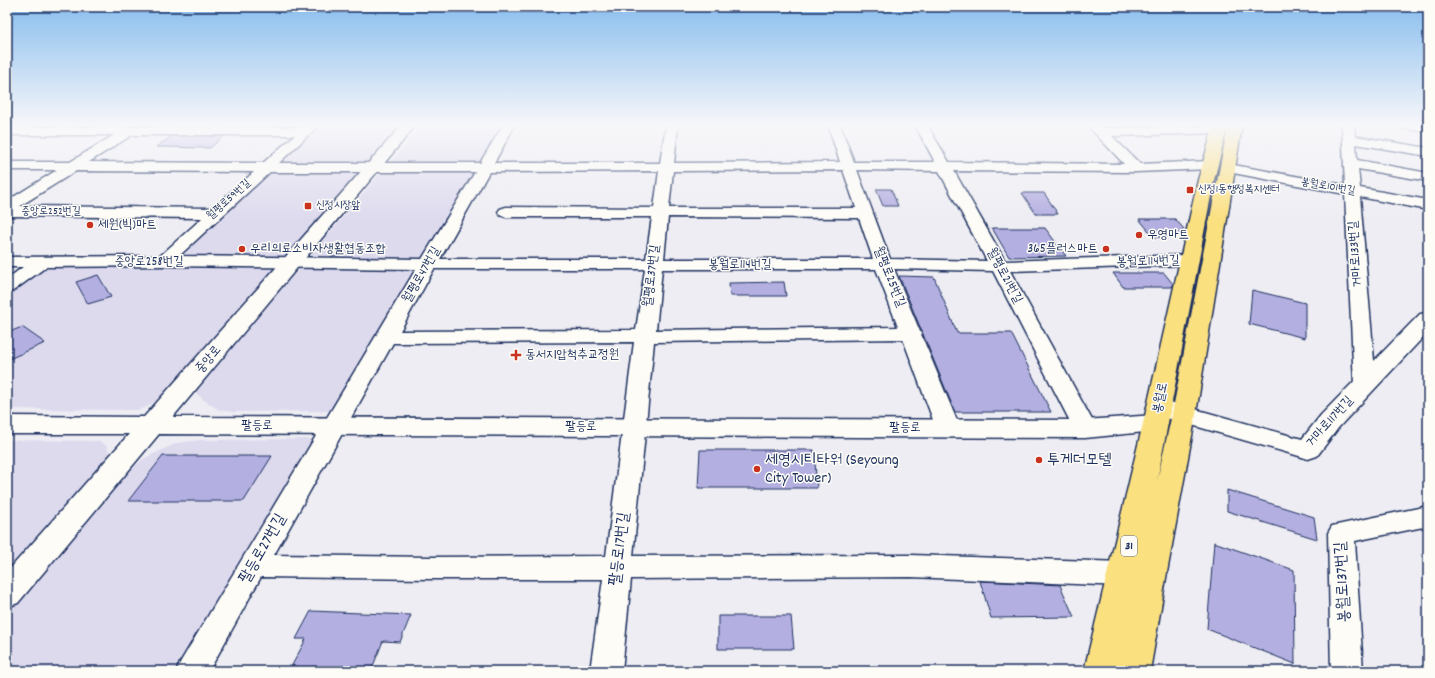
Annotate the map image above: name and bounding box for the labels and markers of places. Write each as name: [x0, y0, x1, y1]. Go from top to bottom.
place label: 신정1동행정복지센터: [1198, 182, 1280, 198]
marker: 신정1동행정복지센터: [1185, 185, 1195, 195]
place label: 신정시장앞: [316, 198, 360, 214]
marker: 신정시장앞: [303, 201, 313, 211]
place label: 세원(빅)마트: [98, 216, 157, 235]
marker: 세원(빅)마트: [85, 220, 95, 230]
place label: 우영마트: [1147, 226, 1189, 245]
marker: 우영마트: [1134, 230, 1144, 240]
place label: 우리의료소비자생활협동조합: [250, 240, 386, 259]
place label: 365플러스마트: [1028, 240, 1098, 259]
marker: 우리의료소비자생활협동조합: [237, 244, 247, 254]
marker: 365플러스마트: [1101, 244, 1111, 254]
place label: 동서지압척추교정원: [525, 346, 619, 365]
marker: 동서지압척추교정원: [510, 349, 522, 361]
place label: 세영시티타워 (Seyoung City Tower): [765, 449, 899, 490]
place label: 투게더모텔: [1047, 449, 1112, 472]
marker: 투게더모텔: [1034, 455, 1044, 465]
marker: 세영시티타워 (Seyoung City Tower): [752, 464, 762, 474]

